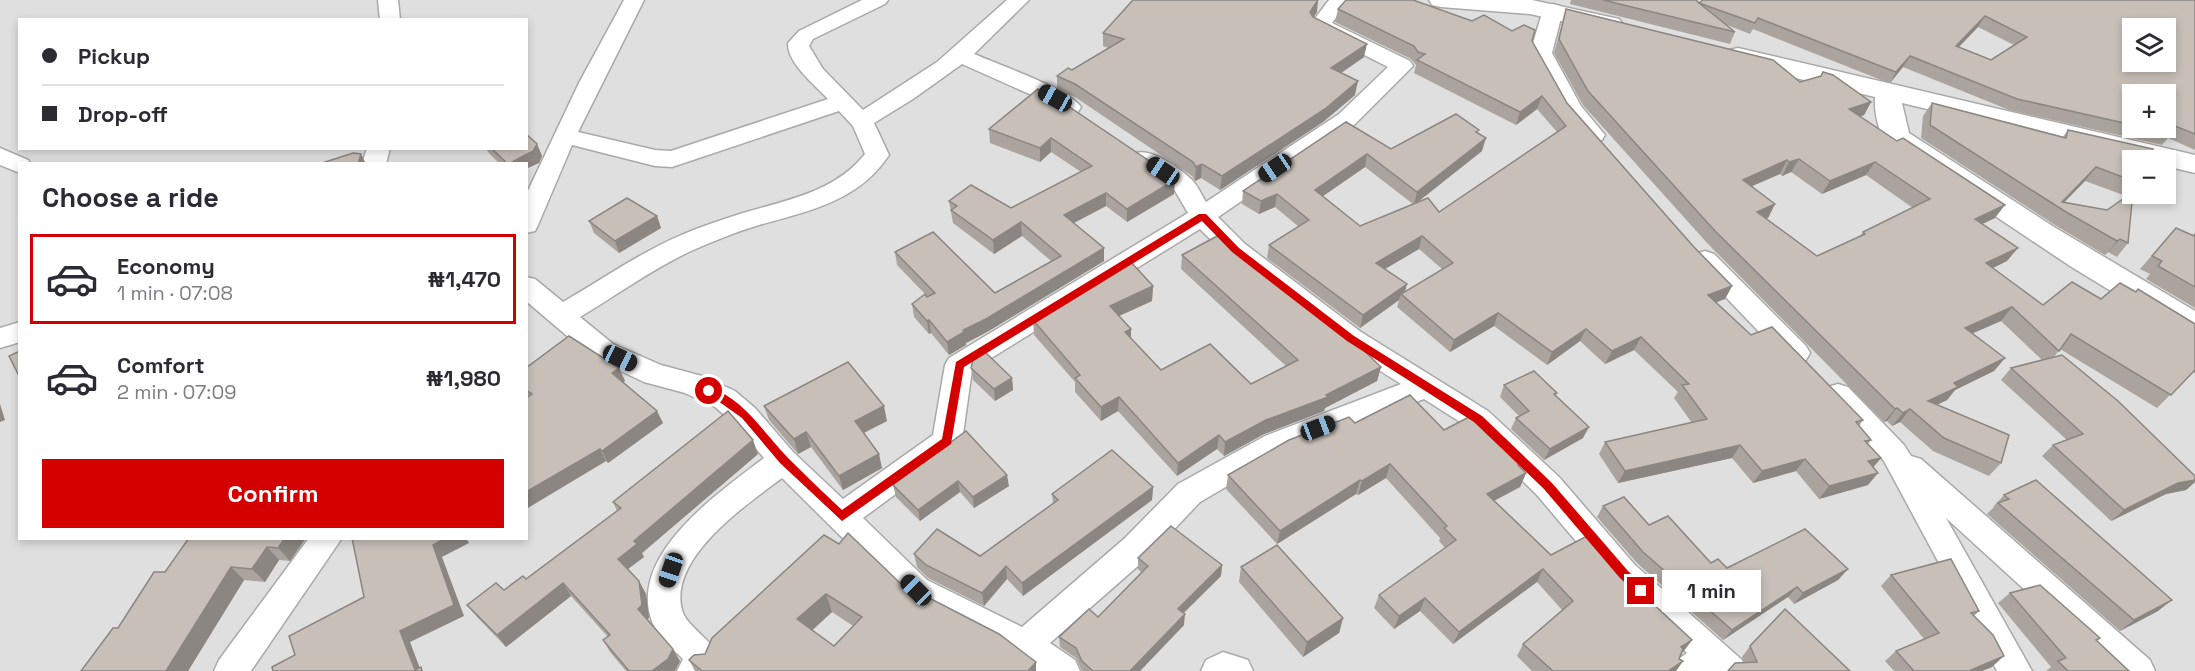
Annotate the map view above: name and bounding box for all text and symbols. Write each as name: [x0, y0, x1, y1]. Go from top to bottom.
map controls: [2122, 18, 2176, 204]
button: layers: [2122, 18, 2176, 72]
text: Pickup: [78, 42, 150, 70]
car: [1035, 81, 1075, 115]
button: +: [2122, 84, 2176, 138]
text: Drop-off: [78, 100, 168, 128]
car: [1255, 150, 1295, 186]
button: −: [2122, 150, 2176, 204]
car: [1143, 153, 1183, 189]
text: Choose a ride: [42, 180, 219, 215]
icon: car: [45, 252, 99, 306]
text: Economy: [117, 252, 215, 280]
text: ₦1,470: [427, 265, 501, 293]
text: 1 min · 07:08: [117, 280, 233, 306]
car: [600, 342, 640, 374]
icon: car: [45, 351, 99, 405]
text: Comfort: [117, 351, 205, 379]
text: ₦1,980: [426, 364, 501, 392]
route start: [695, 377, 722, 404]
text: 2 min · 07:09: [117, 379, 236, 405]
car: [1298, 413, 1338, 443]
button: Confirm: [42, 459, 504, 528]
car: [657, 550, 685, 590]
callout: 1 min: [1662, 570, 1761, 612]
car: [897, 571, 935, 609]
route end: [1627, 577, 1654, 604]
text: 1 min: [1687, 578, 1736, 604]

